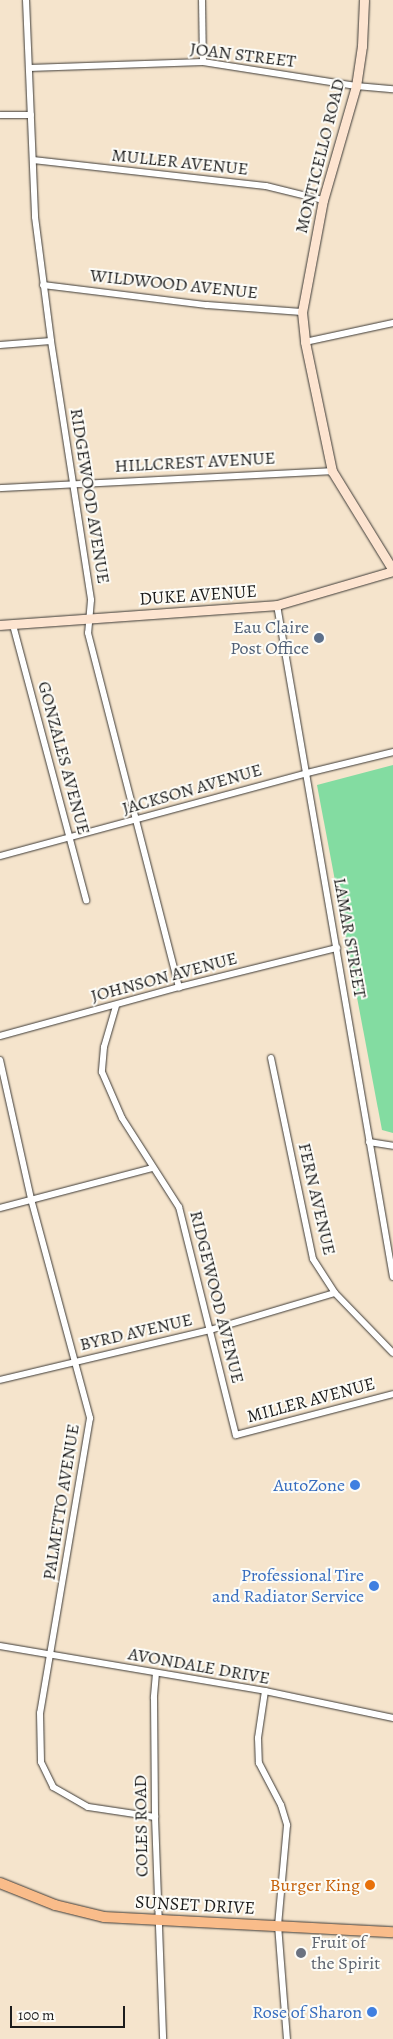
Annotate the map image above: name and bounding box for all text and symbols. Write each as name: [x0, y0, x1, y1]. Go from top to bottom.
street label: JOAN STREET: [189, 38, 297, 72]
street label: MONTICELLO ROAD: [290, 76, 350, 236]
street label: MULLER AVENUE: [111, 144, 249, 180]
street label: WILDWOOD AVENUE: [89, 264, 259, 304]
street label: RIDGEWOOD AVENUE: [65, 407, 115, 585]
street label: HILLCREST AVENUE: [114, 447, 276, 477]
street label: DUKE AVENUE: [139, 580, 257, 610]
place label: Eau Claire Post Office: [230, 617, 309, 660]
marker: Eau Claire Post Office: [313, 632, 325, 644]
street label: GONZALES AVENUE: [33, 679, 95, 837]
street label: JACKSON AVENUE: [120, 759, 264, 819]
street label: LAMAR STREET: [329, 876, 371, 1000]
street label: JOHNSON AVENUE: [88, 947, 240, 1007]
street label: FERN AVENUE: [294, 1141, 340, 1257]
street label: RIDGEWOOD AVENUE: [185, 1208, 249, 1386]
street label: BYRD AVENUE: [78, 1309, 194, 1355]
street label: MILLER AVENUE: [245, 1373, 377, 1427]
street label: PALMETTO AVENUE: [38, 1422, 84, 1582]
place label: AutoZone: [273, 1474, 345, 1496]
marker: AutoZone: [349, 1479, 361, 1491]
place label: Professional Tire and Radiator Service: [212, 1565, 364, 1608]
marker: Professional Tire and Radiator Service: [368, 1580, 380, 1592]
street label: AVONDALE DRIVE: [127, 1643, 271, 1689]
street label: COLES ROAD: [129, 1775, 153, 1877]
place label: Burger King: [270, 1874, 360, 1896]
marker: Burger King: [364, 1879, 376, 1891]
street label: SUNSET DRIVE: [134, 1891, 256, 1919]
place label: Fruit of the Spirit: [311, 1932, 380, 1975]
marker: Fruit of the Spirit: [295, 1947, 307, 1959]
scale bar: [12, 1996, 128, 2028]
place label: Rose of Sharon: [252, 2001, 362, 2023]
text: 100 m: [18, 2005, 55, 2025]
marker: Rose of Sharon: [366, 2006, 378, 2018]

